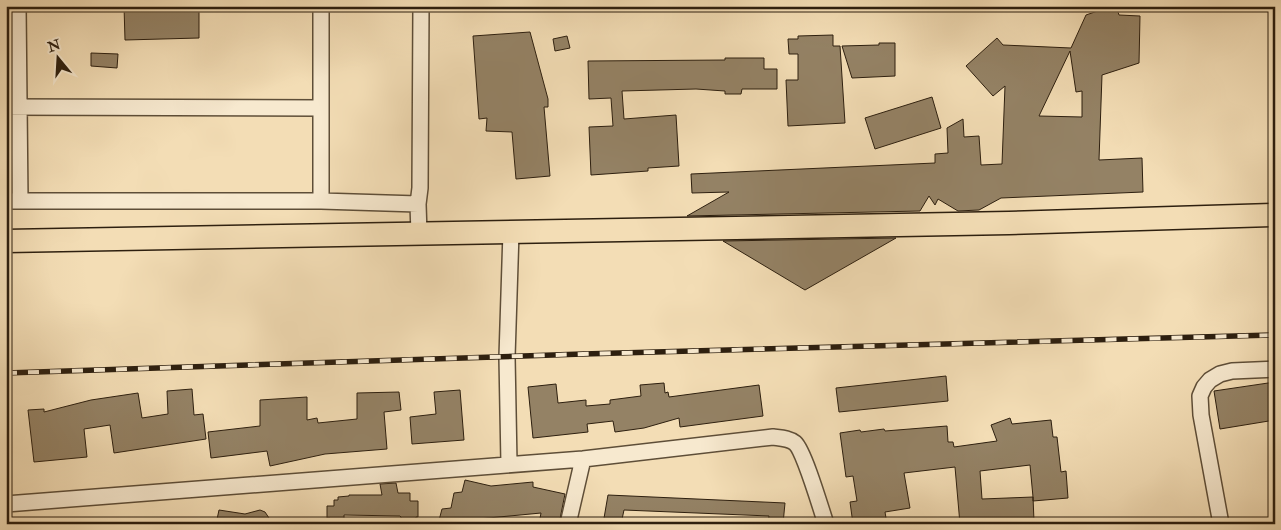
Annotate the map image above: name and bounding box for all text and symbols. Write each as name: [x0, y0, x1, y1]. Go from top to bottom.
north arrow: [32, 32, 82, 82]
text: N: [45, 36, 63, 56]

